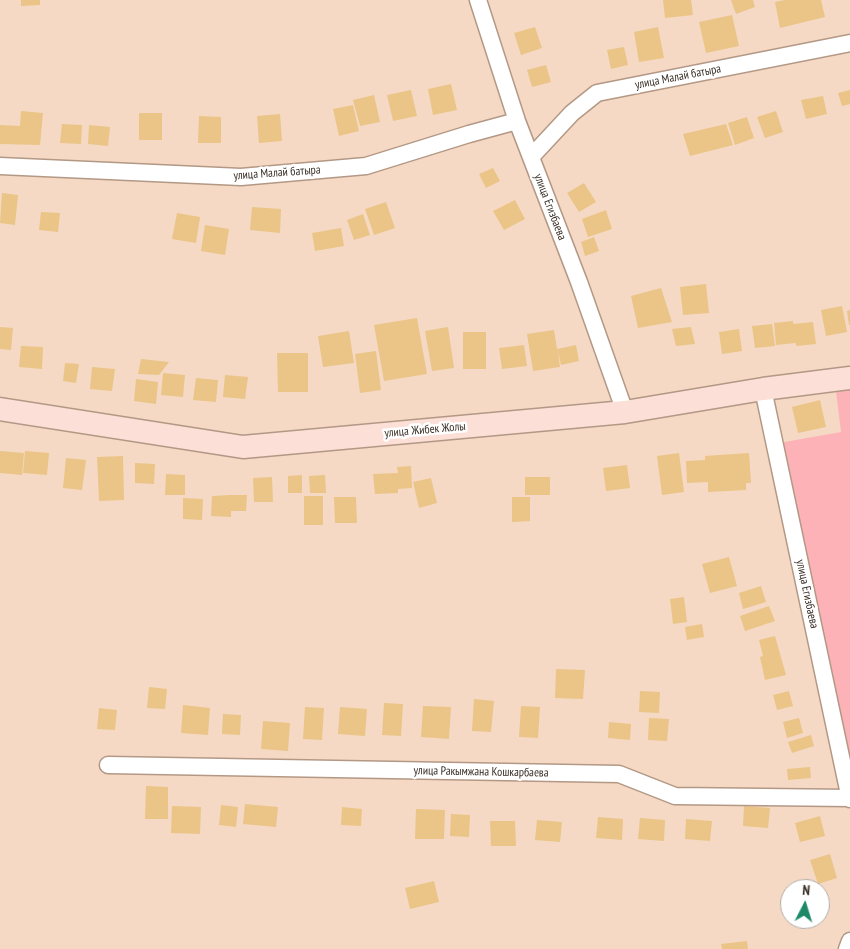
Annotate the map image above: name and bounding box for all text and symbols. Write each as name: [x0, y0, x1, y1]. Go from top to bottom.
street label: улица Малай батыра: [634, 62, 722, 92]
street label: улица Малай батыра: [233, 163, 321, 183]
street label: улица Егизбаева: [531, 172, 569, 242]
street label: улица Жибек Жолы: [384, 419, 466, 441]
street label: улица Егизбаева: [793, 558, 821, 630]
street label: улица Ракымжана Кошкарбаева: [413, 764, 549, 780]
north arrow: [780, 879, 830, 929]
text: N: [802, 881, 811, 899]

